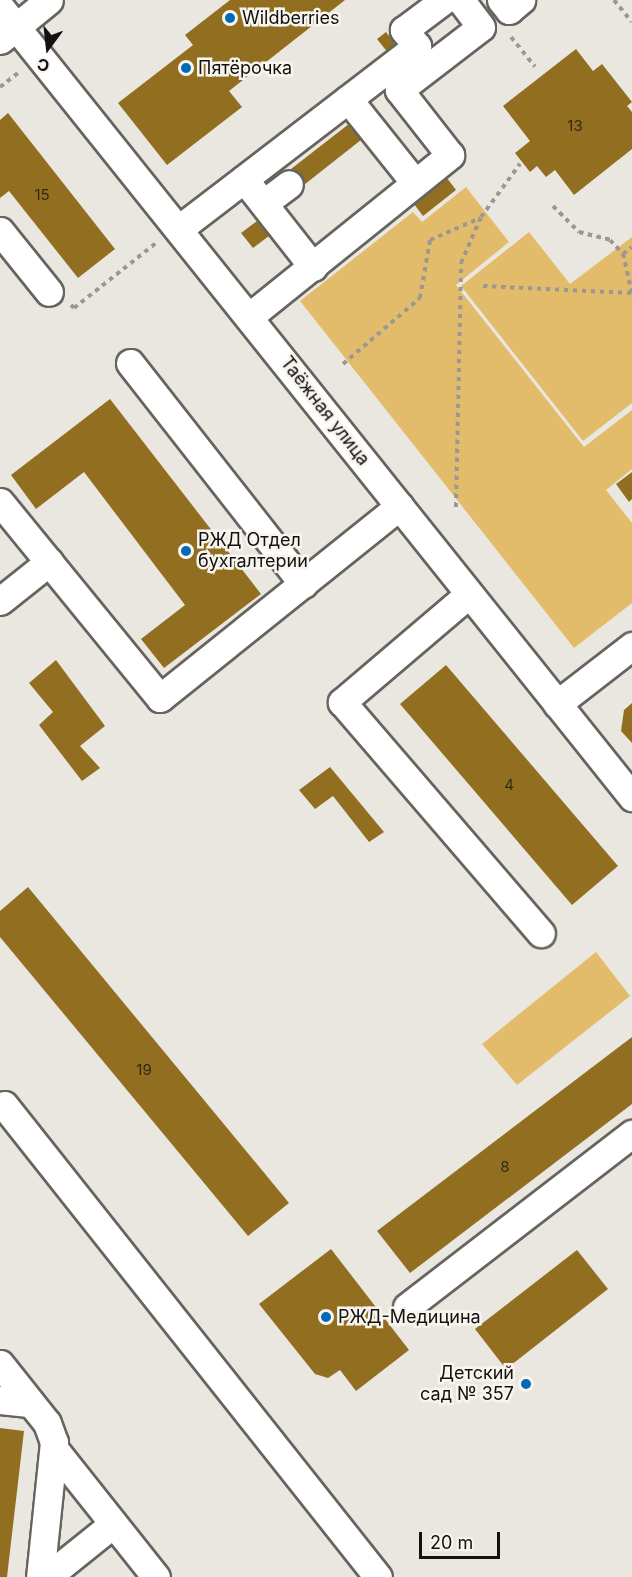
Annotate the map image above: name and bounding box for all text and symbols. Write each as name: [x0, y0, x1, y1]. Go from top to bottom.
place label: Wildberries: [242, 7, 339, 29]
marker: Wildberries: [223, 11, 237, 25]
north arrow: [18, 18, 78, 78]
text: С: [35, 54, 52, 77]
place label: Пятёрочка: [198, 57, 292, 79]
marker: Пятёрочка: [179, 61, 193, 75]
house number: 13: [567, 117, 583, 135]
house number: 15: [34, 186, 50, 204]
street label: Таёжная улица: [276, 352, 374, 470]
place label: РЖД Отдел бухгалтерии: [198, 530, 308, 572]
marker: РЖД Отдел бухгалтерии: [179, 544, 193, 558]
house number: 4: [504, 776, 514, 794]
house number: 19: [136, 1061, 152, 1079]
house number: 8: [500, 1158, 510, 1176]
place label: РЖД-Медицина: [338, 1306, 481, 1328]
marker: РЖД-Медицина: [319, 1310, 333, 1324]
place label: Детский сад № 357: [420, 1363, 514, 1406]
marker: Детский сад № 357: [519, 1377, 533, 1391]
scale bar: [422, 1520, 503, 1558]
text: 20 m: [430, 1532, 473, 1553]

